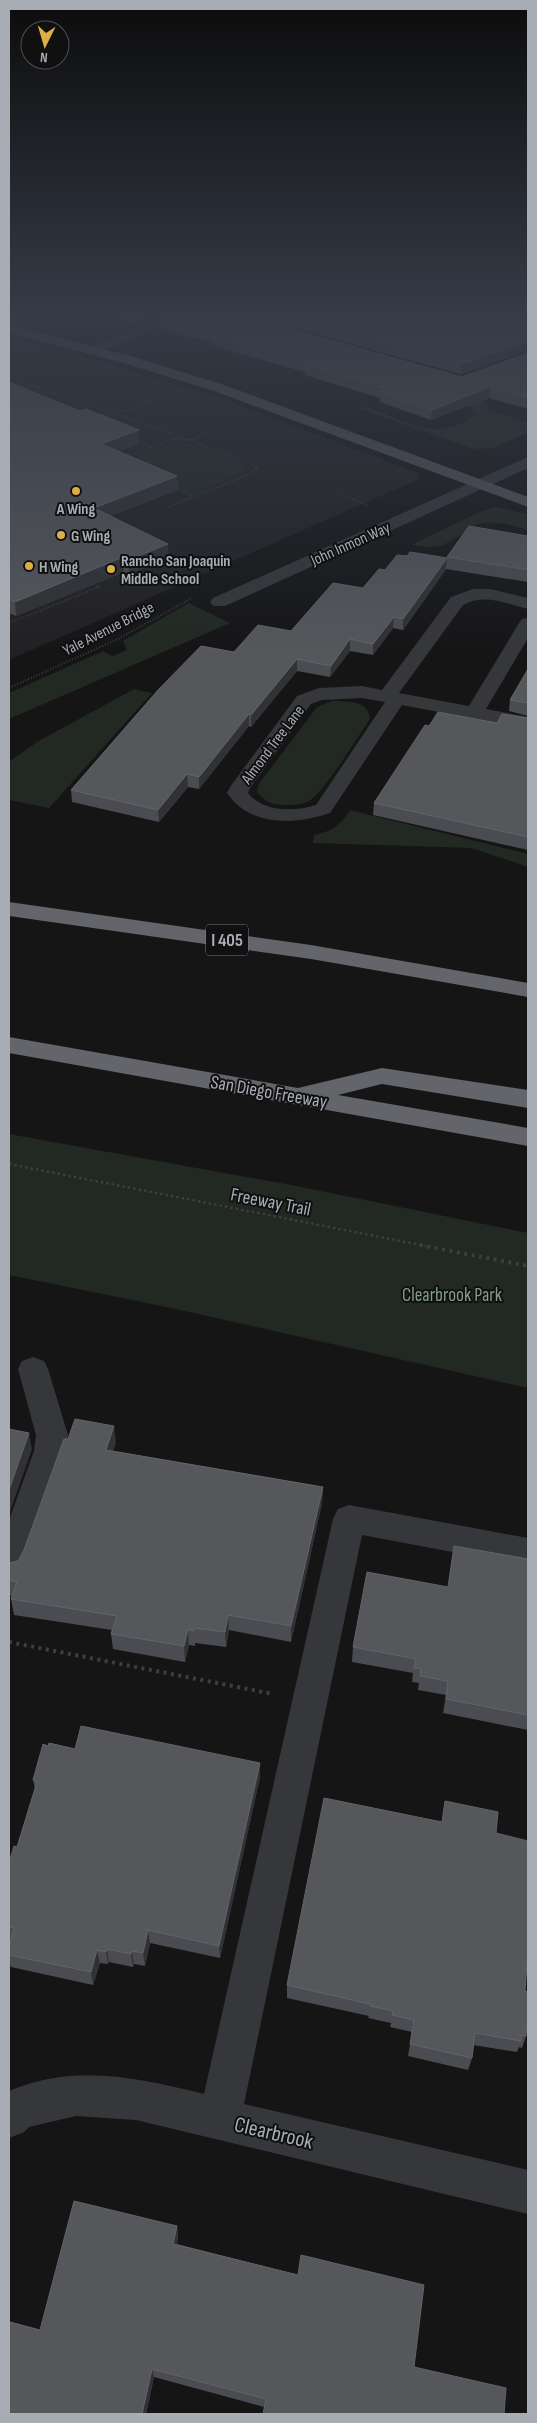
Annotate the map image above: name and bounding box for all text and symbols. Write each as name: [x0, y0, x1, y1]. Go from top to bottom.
north arrow: [20, 20, 70, 70]
text: N: [39, 49, 48, 66]
marker: A Wing: [70, 485, 82, 497]
place label: A Wing: [56, 500, 95, 519]
street label: John Inmon Way: [307, 518, 393, 571]
place label: G Wing: [71, 527, 110, 546]
marker: G Wing: [55, 529, 67, 541]
place label: Rancho San Joaquin Middle School: [121, 552, 231, 589]
place label: H Wing: [39, 558, 79, 577]
marker: H Wing: [23, 560, 35, 572]
marker: Rancho San Joaquin Middle School: [105, 563, 117, 575]
street label: Yale Avenue Bridge: [60, 598, 157, 660]
street label: Almond Tree Lane: [237, 702, 309, 789]
road number: I 405: [206, 924, 248, 956]
street label: San Diego Freeway: [209, 1071, 329, 1114]
street label: Freeway Trail: [229, 1183, 313, 1222]
park label: Clearbrook Park: [402, 1284, 503, 1307]
street label: Clearbrook: [232, 2111, 316, 2156]

